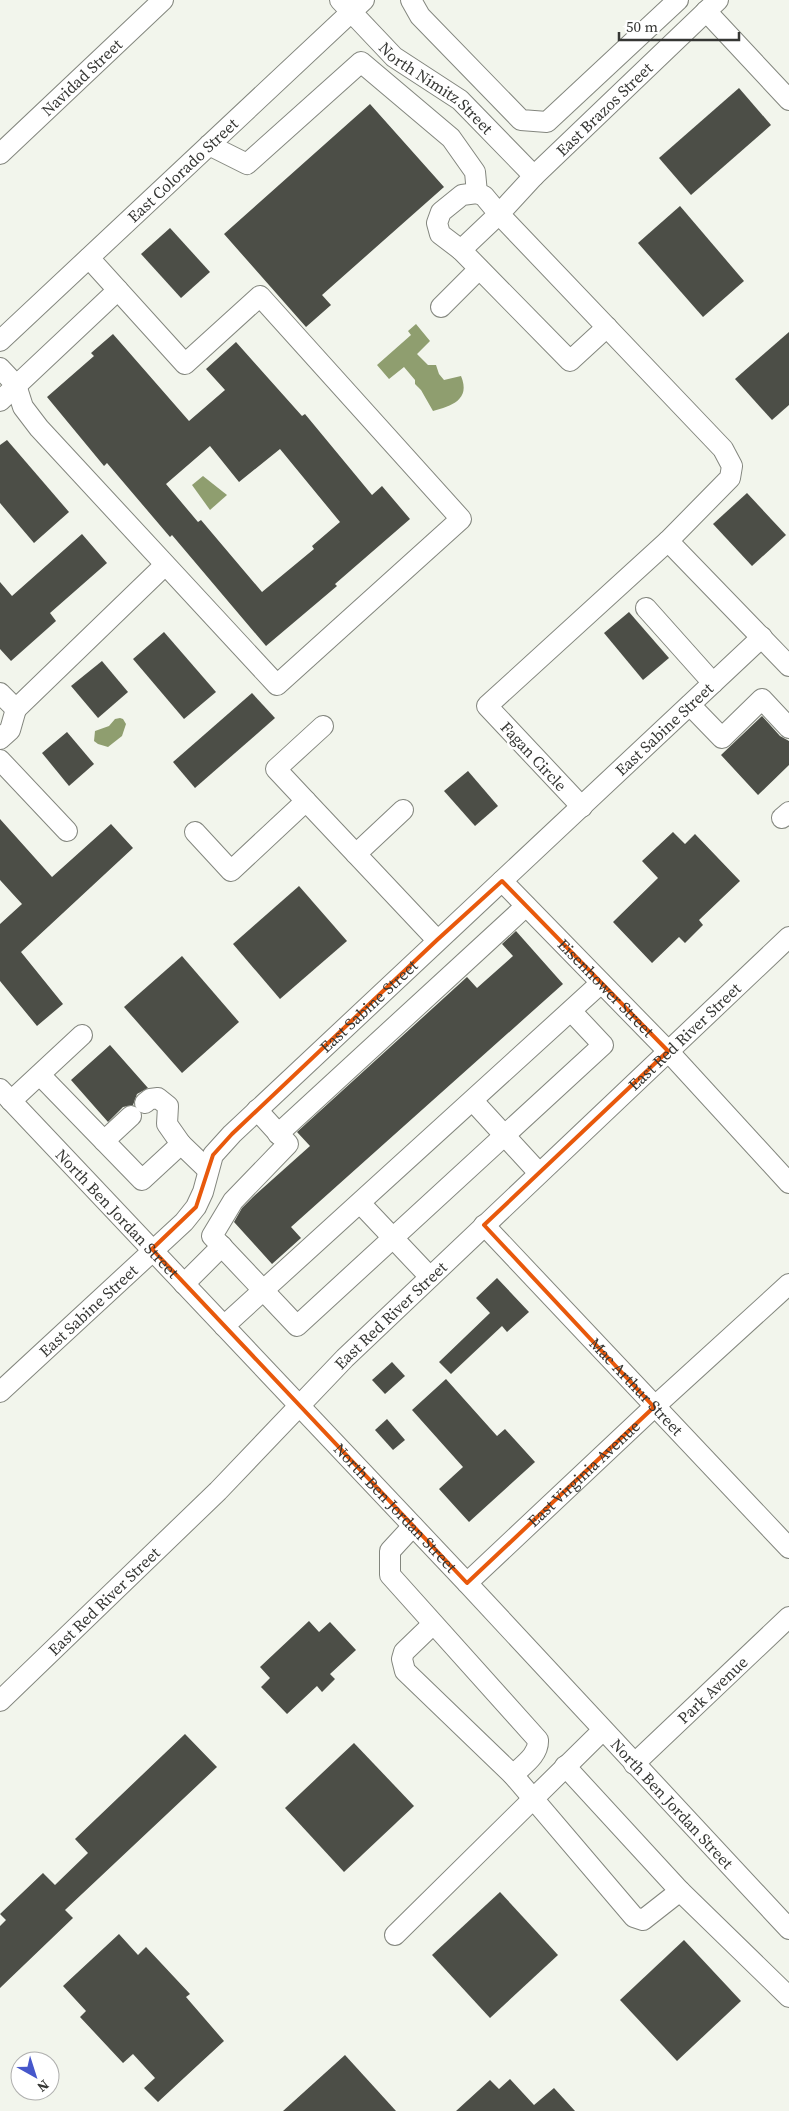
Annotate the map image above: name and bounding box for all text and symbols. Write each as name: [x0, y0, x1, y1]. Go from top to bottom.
scale bar: [619, 10, 739, 42]
text: 50 m: [626, 16, 658, 37]
street label: Navidad Street: [36, 33, 127, 121]
street label: North Nimitz Street: [374, 37, 499, 139]
street label: East Brazos Street: [551, 57, 658, 161]
street label: East Colorado Street: [122, 112, 243, 227]
street label: East Sabine Street: [610, 677, 718, 780]
street label: Fagan Circle: [496, 716, 572, 796]
street label: Eisenhower Street: [553, 934, 660, 1042]
street label: East Sabine Street: [315, 954, 423, 1058]
street label: East Red River Street: [623, 977, 746, 1095]
street label: North Ben Jordan Street: [51, 1144, 185, 1283]
street label: East Red River Street: [329, 1256, 452, 1374]
street label: East Sabine Street: [34, 1259, 143, 1362]
street label: Mac Arthur Street: [585, 1332, 689, 1441]
street label: East Virginia Avenue: [522, 1415, 645, 1532]
street label: North Ben Jordan Street: [329, 1438, 463, 1578]
street label: East Red River Street: [43, 1541, 165, 1660]
street label: Park Avenue: [672, 1651, 752, 1728]
street label: North Ben Jordan Street: [606, 1734, 739, 1874]
north arrow: [10, 2051, 60, 2101]
text: N: [33, 2075, 53, 2097]

